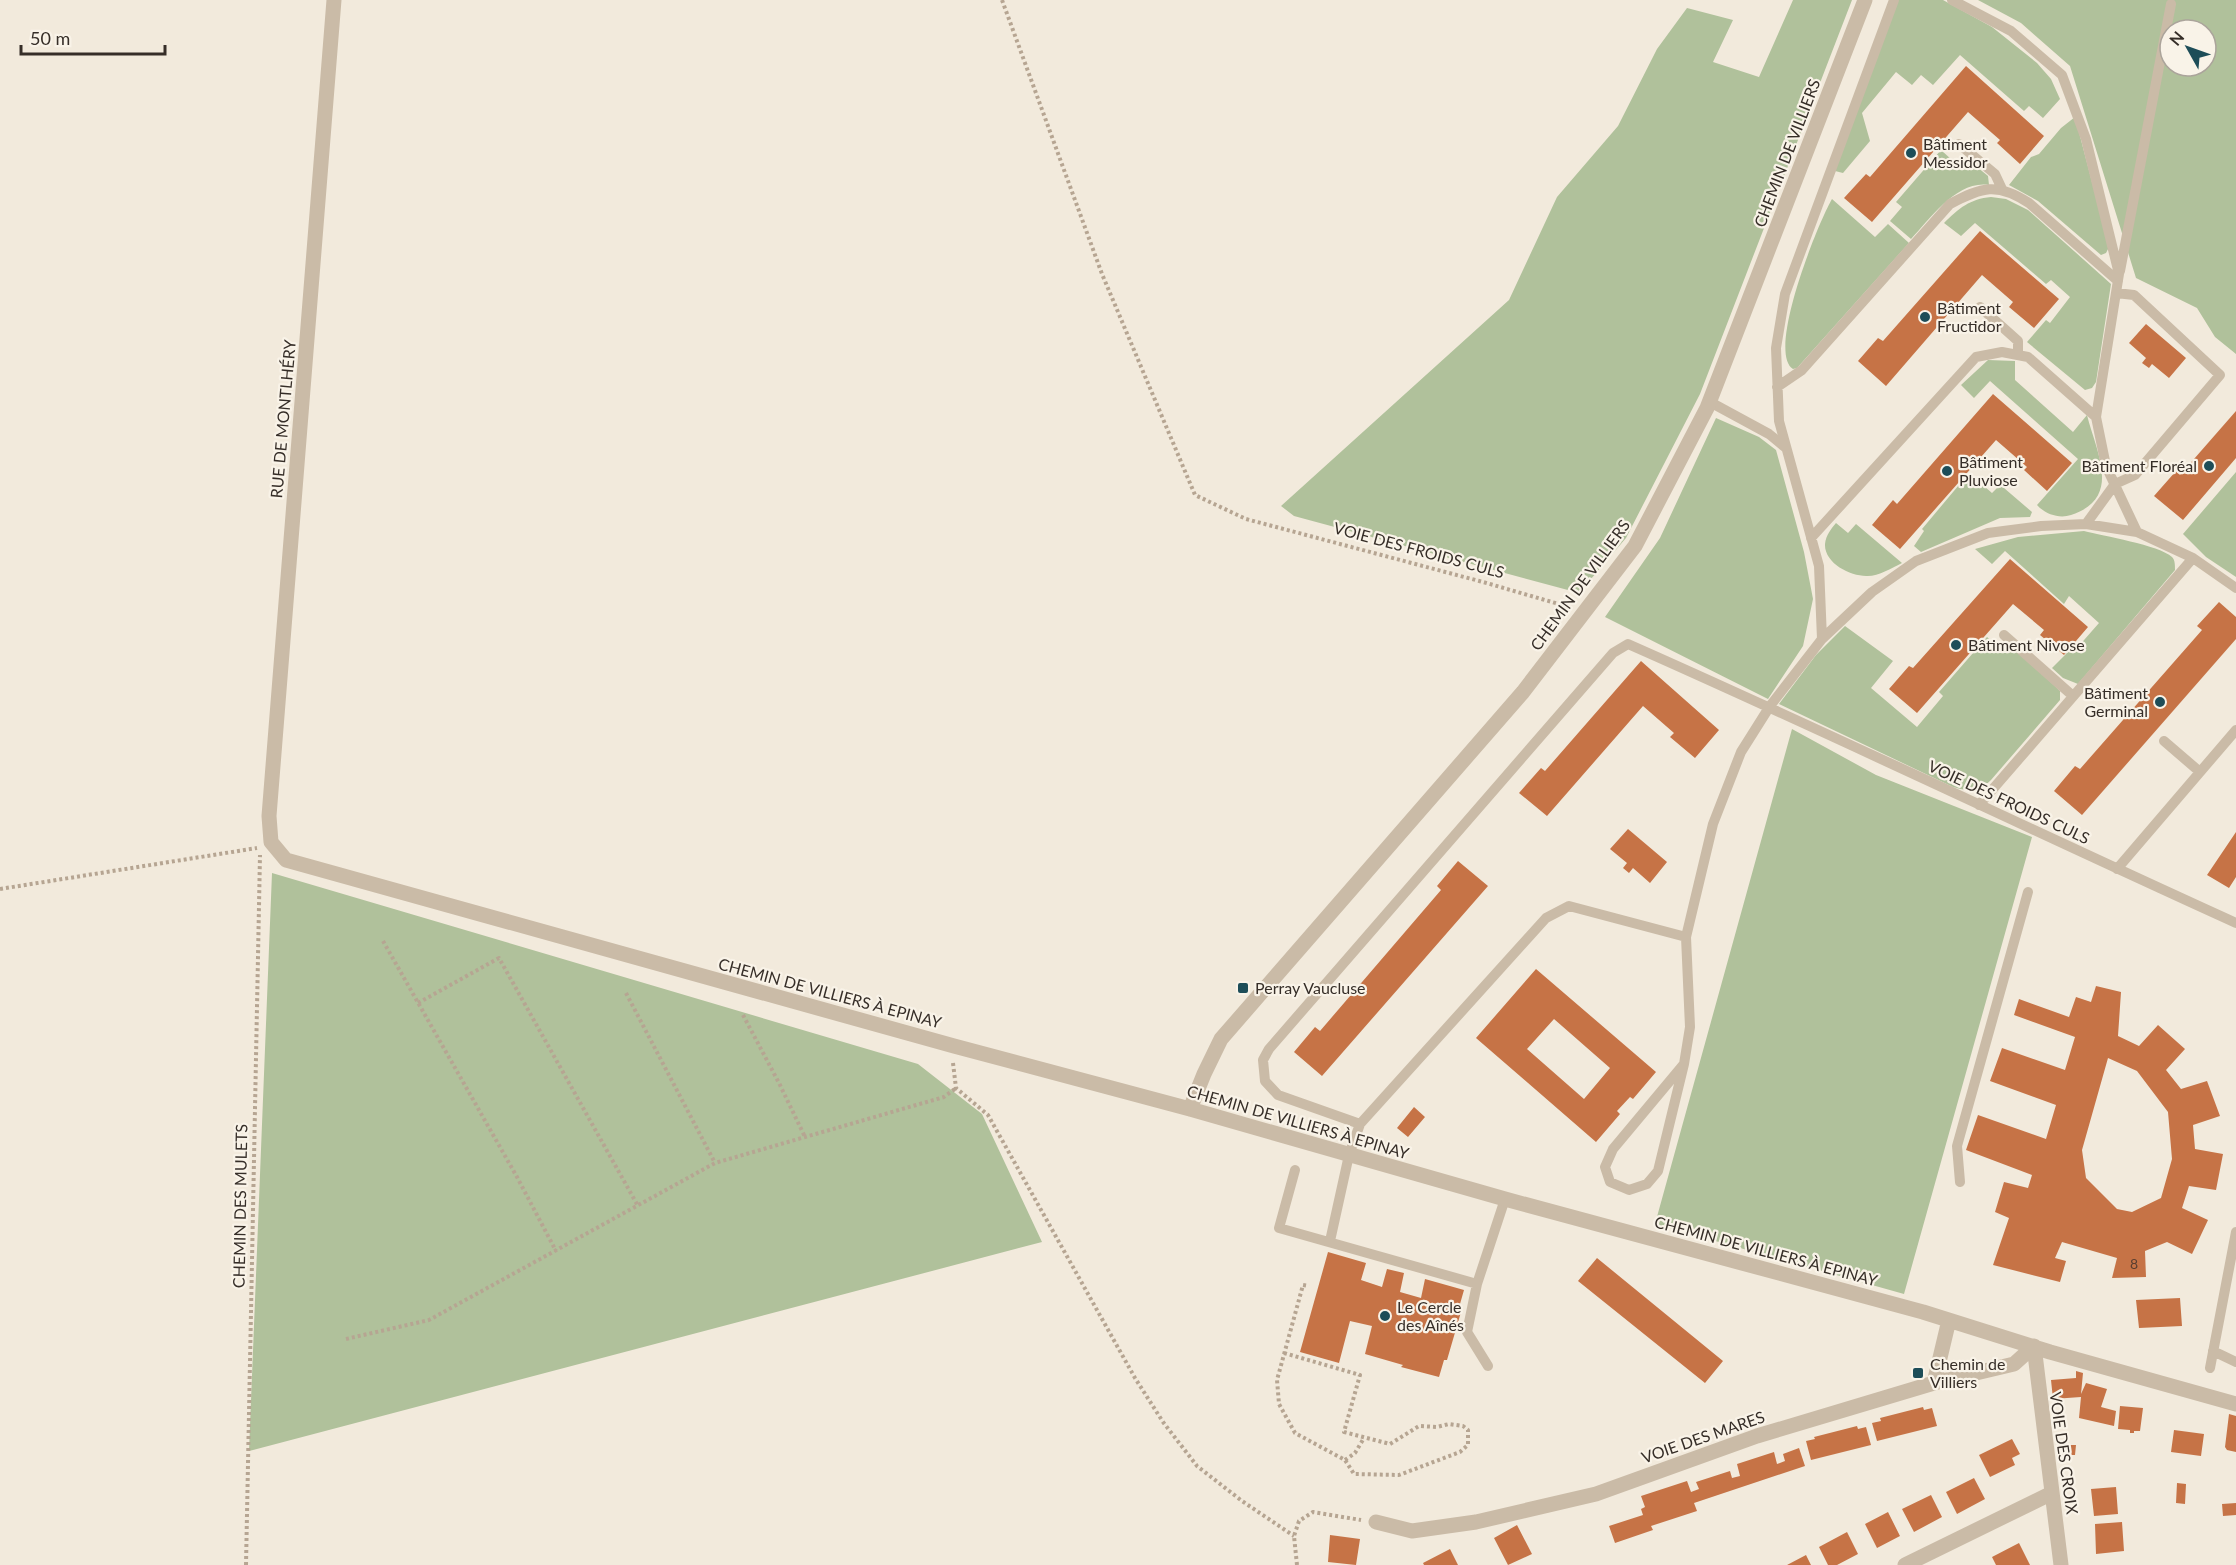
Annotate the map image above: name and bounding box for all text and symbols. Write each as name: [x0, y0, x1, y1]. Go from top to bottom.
scale bar: [21, 18, 165, 56]
north arrow: [2158, 18, 2218, 78]
text: 50 m: [30, 27, 70, 49]
text: N: [2165, 27, 2187, 49]
street label: CHEMIN DE VILLIERS: [1750, 76, 1824, 229]
place label: Bâtiment Messidor: [1923, 134, 1988, 171]
marker: Bâtiment Messidor: [1904, 146, 1918, 160]
place label: Bâtiment Fructidor: [1937, 298, 2002, 335]
marker: Bâtiment Fructidor: [1918, 310, 1932, 324]
street label: RUE DE MONTLHÉRY: [266, 339, 299, 499]
place label: Bâtiment Pluviose: [1959, 452, 2023, 489]
place label: Bâtiment Floréal: [2081, 456, 2197, 475]
marker: Bâtiment Floréal: [2202, 459, 2216, 473]
marker: Bâtiment Pluviose: [1940, 464, 1954, 478]
street label: CHEMIN DE VILLIERS: [1526, 516, 1633, 654]
street label: VOIE DES FROIDS CULS: [1332, 518, 1507, 581]
place label: Bâtiment Nivose: [1968, 635, 2085, 654]
marker: Bâtiment Nivose: [1949, 638, 1963, 652]
place label: Bâtiment Germinal: [2084, 683, 2148, 720]
marker: Bâtiment Germinal: [2153, 695, 2167, 709]
street label: VOIE DES FROIDS CULS: [1925, 756, 2093, 847]
street label: CHEMIN DE VILLIERS À EPINAY: [717, 954, 944, 1031]
place label: Perray Vaucluse: [1255, 978, 1366, 997]
marker: Perray Vaucluse: [1236, 981, 1250, 995]
street label: CHEMIN DE VILLIERS À EPINAY: [1185, 1081, 1411, 1162]
street label: CHEMIN DES MULETS: [229, 1124, 250, 1288]
street label: CHEMIN DE VILLIERS À EPINAY: [1653, 1212, 1880, 1289]
house number: 8: [2130, 1255, 2138, 1272]
place label: Le Cercle des Aînés: [1397, 1297, 1464, 1334]
marker: Le Cercle des Aînés: [1378, 1309, 1392, 1323]
place label: Chemin de Villiers: [1930, 1354, 2006, 1391]
marker: Chemin de Villiers: [1911, 1366, 1925, 1380]
street label: VOIE DES CROIX: [2046, 1390, 2083, 1516]
street label: VOIE DES MARES: [1639, 1407, 1767, 1467]

